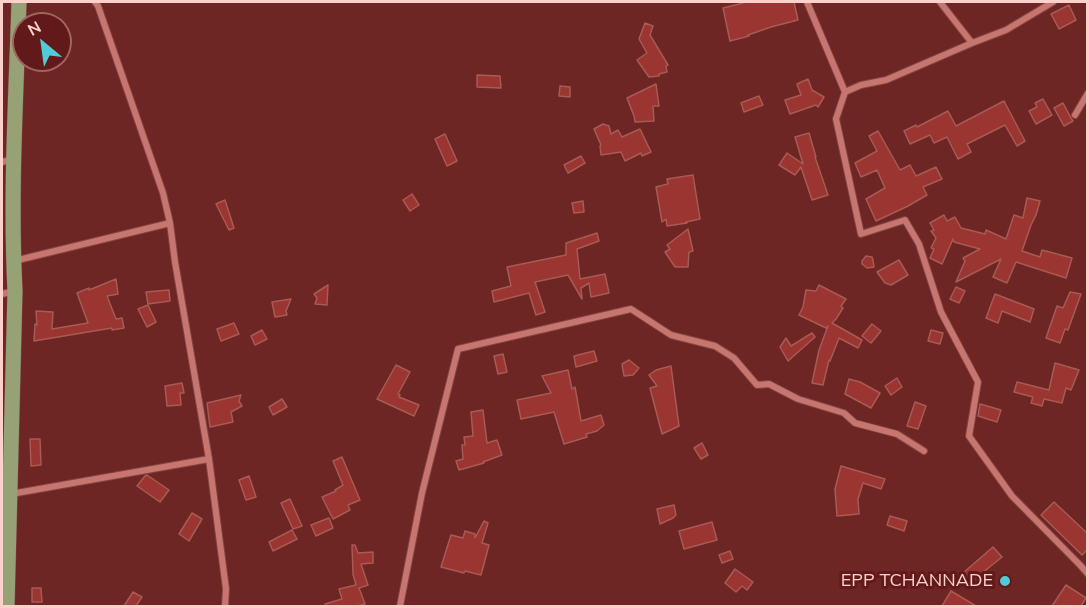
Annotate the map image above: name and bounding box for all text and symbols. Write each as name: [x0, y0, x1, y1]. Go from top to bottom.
north arrow: [12, 12, 72, 72]
text: N: [24, 16, 44, 40]
place label: EPP TCHANNADE: [841, 570, 993, 592]
marker: EPP TCHANNADE: [998, 574, 1012, 588]

